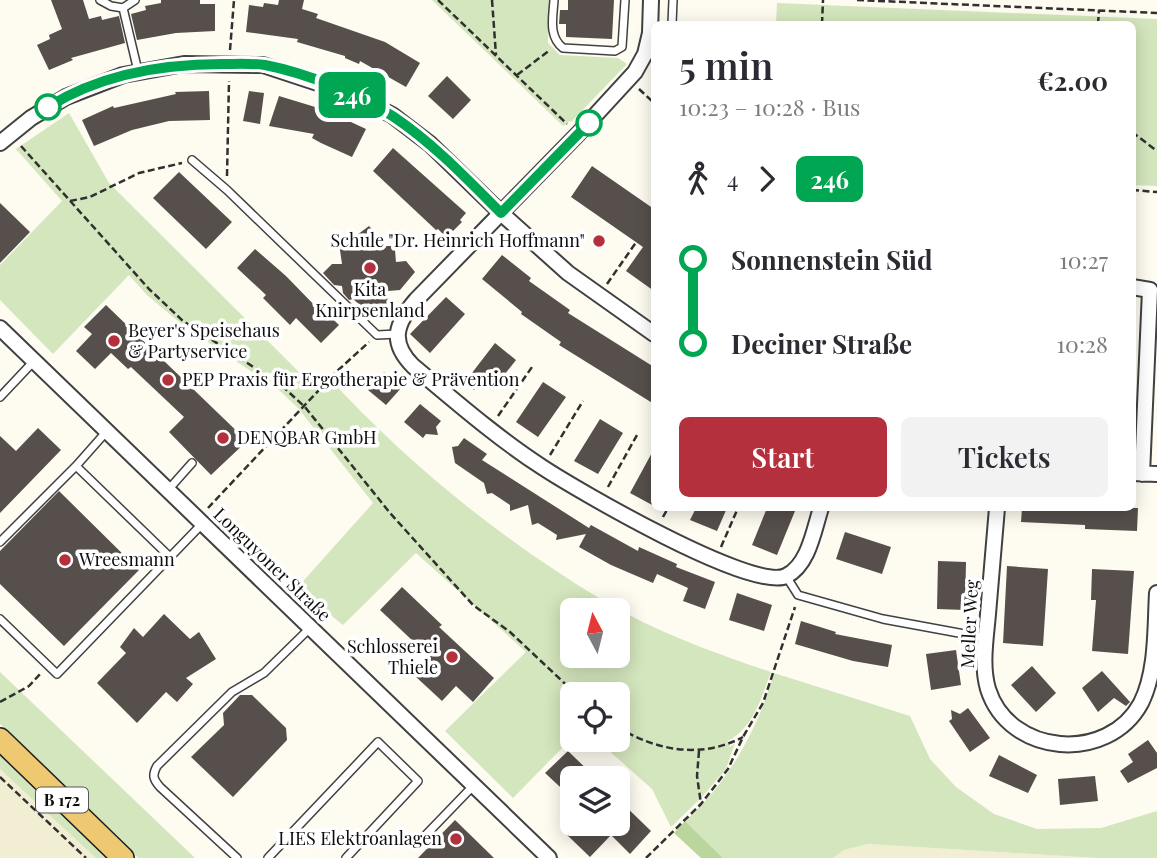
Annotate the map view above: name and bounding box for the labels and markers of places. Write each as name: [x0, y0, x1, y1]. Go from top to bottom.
unlabelled marker: [35, 94, 61, 120]
unlabelled marker: [576, 110, 602, 136]
place label: Schule "Dr. Heinrich Hoffmann": [331, 228, 585, 252]
marker: Schule "Dr. Heinrich Hoffmann": [591, 233, 607, 249]
marker: Kita Knirpsenland: [362, 260, 378, 276]
place label: Kita Knirpsenland: [315, 277, 425, 322]
place label: Beyer's Speisehaus & Partyservice: [128, 318, 280, 363]
marker: Beyer's Speisehaus & Partyservice: [106, 333, 122, 349]
place label: PEP Praxis für Ergotherapie & Prävention: [182, 367, 520, 391]
marker: PEP Praxis für Ergotherapie & Prävention: [160, 372, 176, 388]
place label: DENQBAR GmbH: [237, 425, 377, 449]
marker: DENQBAR GmbH: [215, 430, 231, 446]
place label: Wreesmann: [78, 547, 175, 571]
marker: Wreesmann: [57, 552, 73, 568]
place label: Schlosserei Thiele: [347, 634, 438, 679]
marker: Schlosserei Thiele: [444, 649, 460, 665]
place label: LIES Elektroanlagen: [278, 826, 442, 850]
marker: LIES Elektroanlagen: [448, 831, 464, 847]

